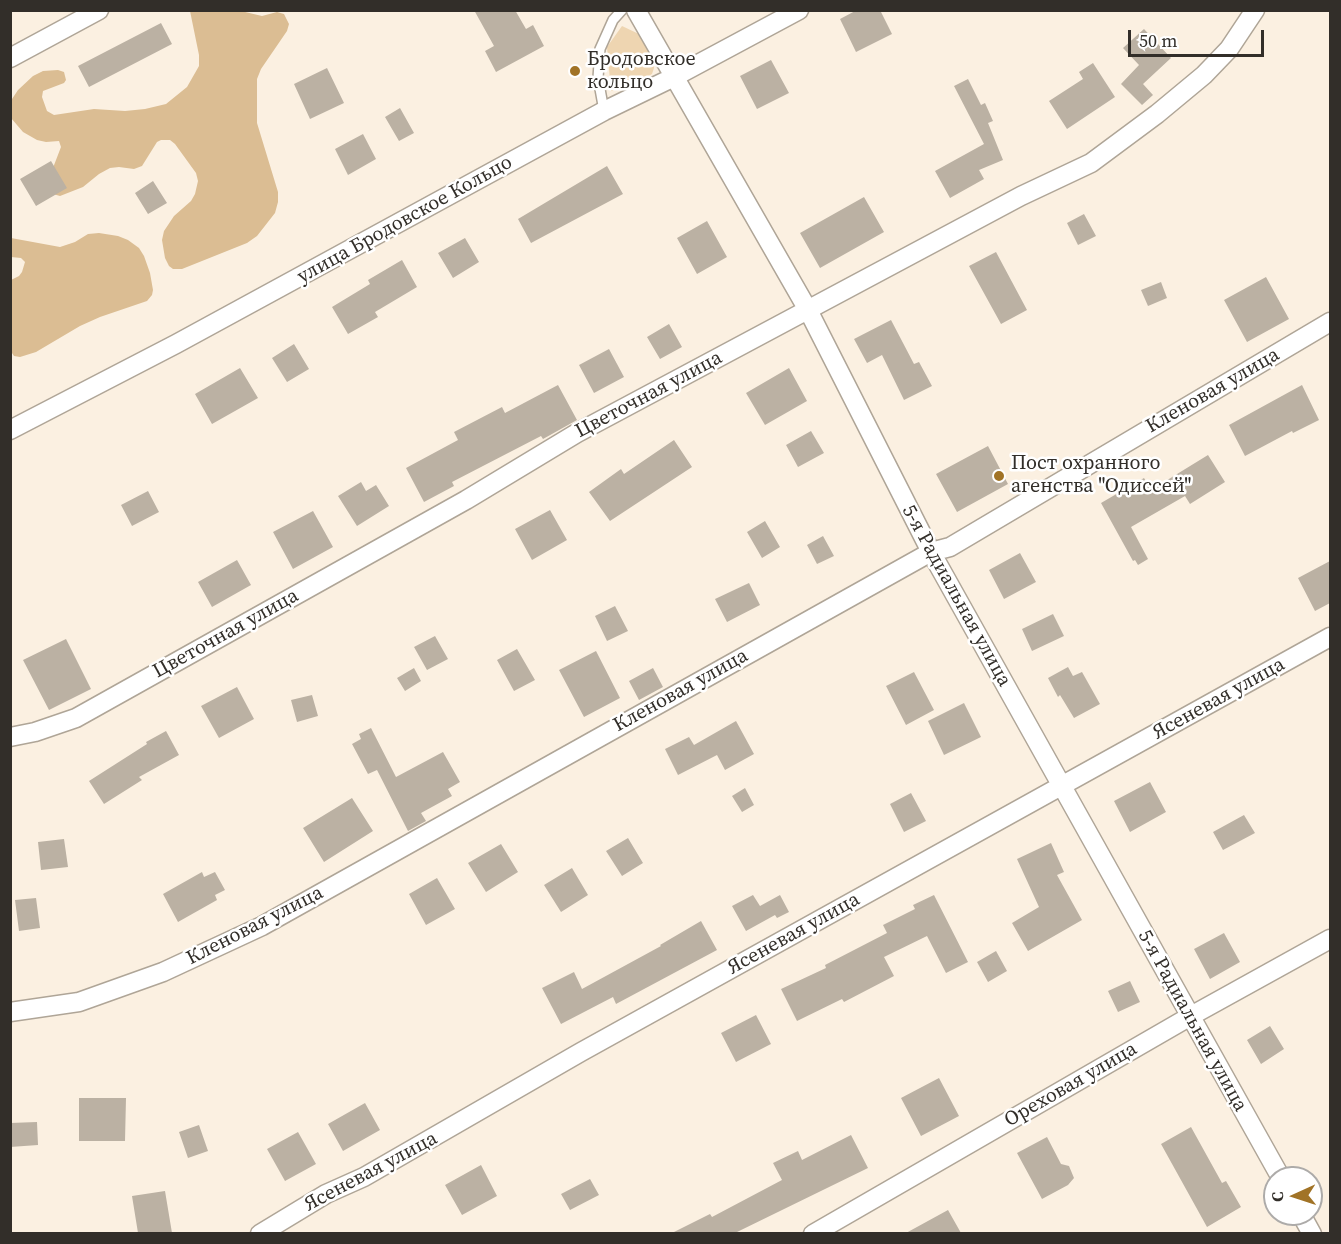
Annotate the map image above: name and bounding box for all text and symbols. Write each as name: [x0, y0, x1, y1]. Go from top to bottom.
scale bar: [1131, 18, 1268, 56]
text: 50 m: [1139, 28, 1177, 53]
place label: Бродовское кольцо: [587, 48, 696, 95]
marker: Бродовское кольцо: [568, 64, 582, 78]
street label: улица Бродовское Кольцо: [293, 151, 517, 289]
street label: Кленовая улица: [1142, 343, 1284, 439]
street label: Цветочная улица: [572, 346, 726, 444]
place label: Пост охранного агенства "Одисcей": [1011, 452, 1191, 499]
marker: Пост охранного агенства "Одисcей": [992, 469, 1006, 483]
street label: 5-я Радиальная улица: [896, 501, 1016, 691]
street label: Цветочная улица: [149, 584, 303, 684]
street label: Кленовая улица: [610, 644, 752, 738]
street label: Ясеневая улица: [1149, 653, 1289, 745]
street label: Кленовая улица: [183, 881, 327, 971]
street label: Ясеневая улица: [724, 888, 864, 980]
street label: 5-я Радиальная улица: [1132, 926, 1252, 1116]
street label: Ореховая улица: [1000, 1037, 1142, 1133]
street label: Ясеневая улица: [300, 1127, 442, 1217]
north arrow: [1263, 1166, 1323, 1226]
text: С: [1266, 1191, 1288, 1202]

